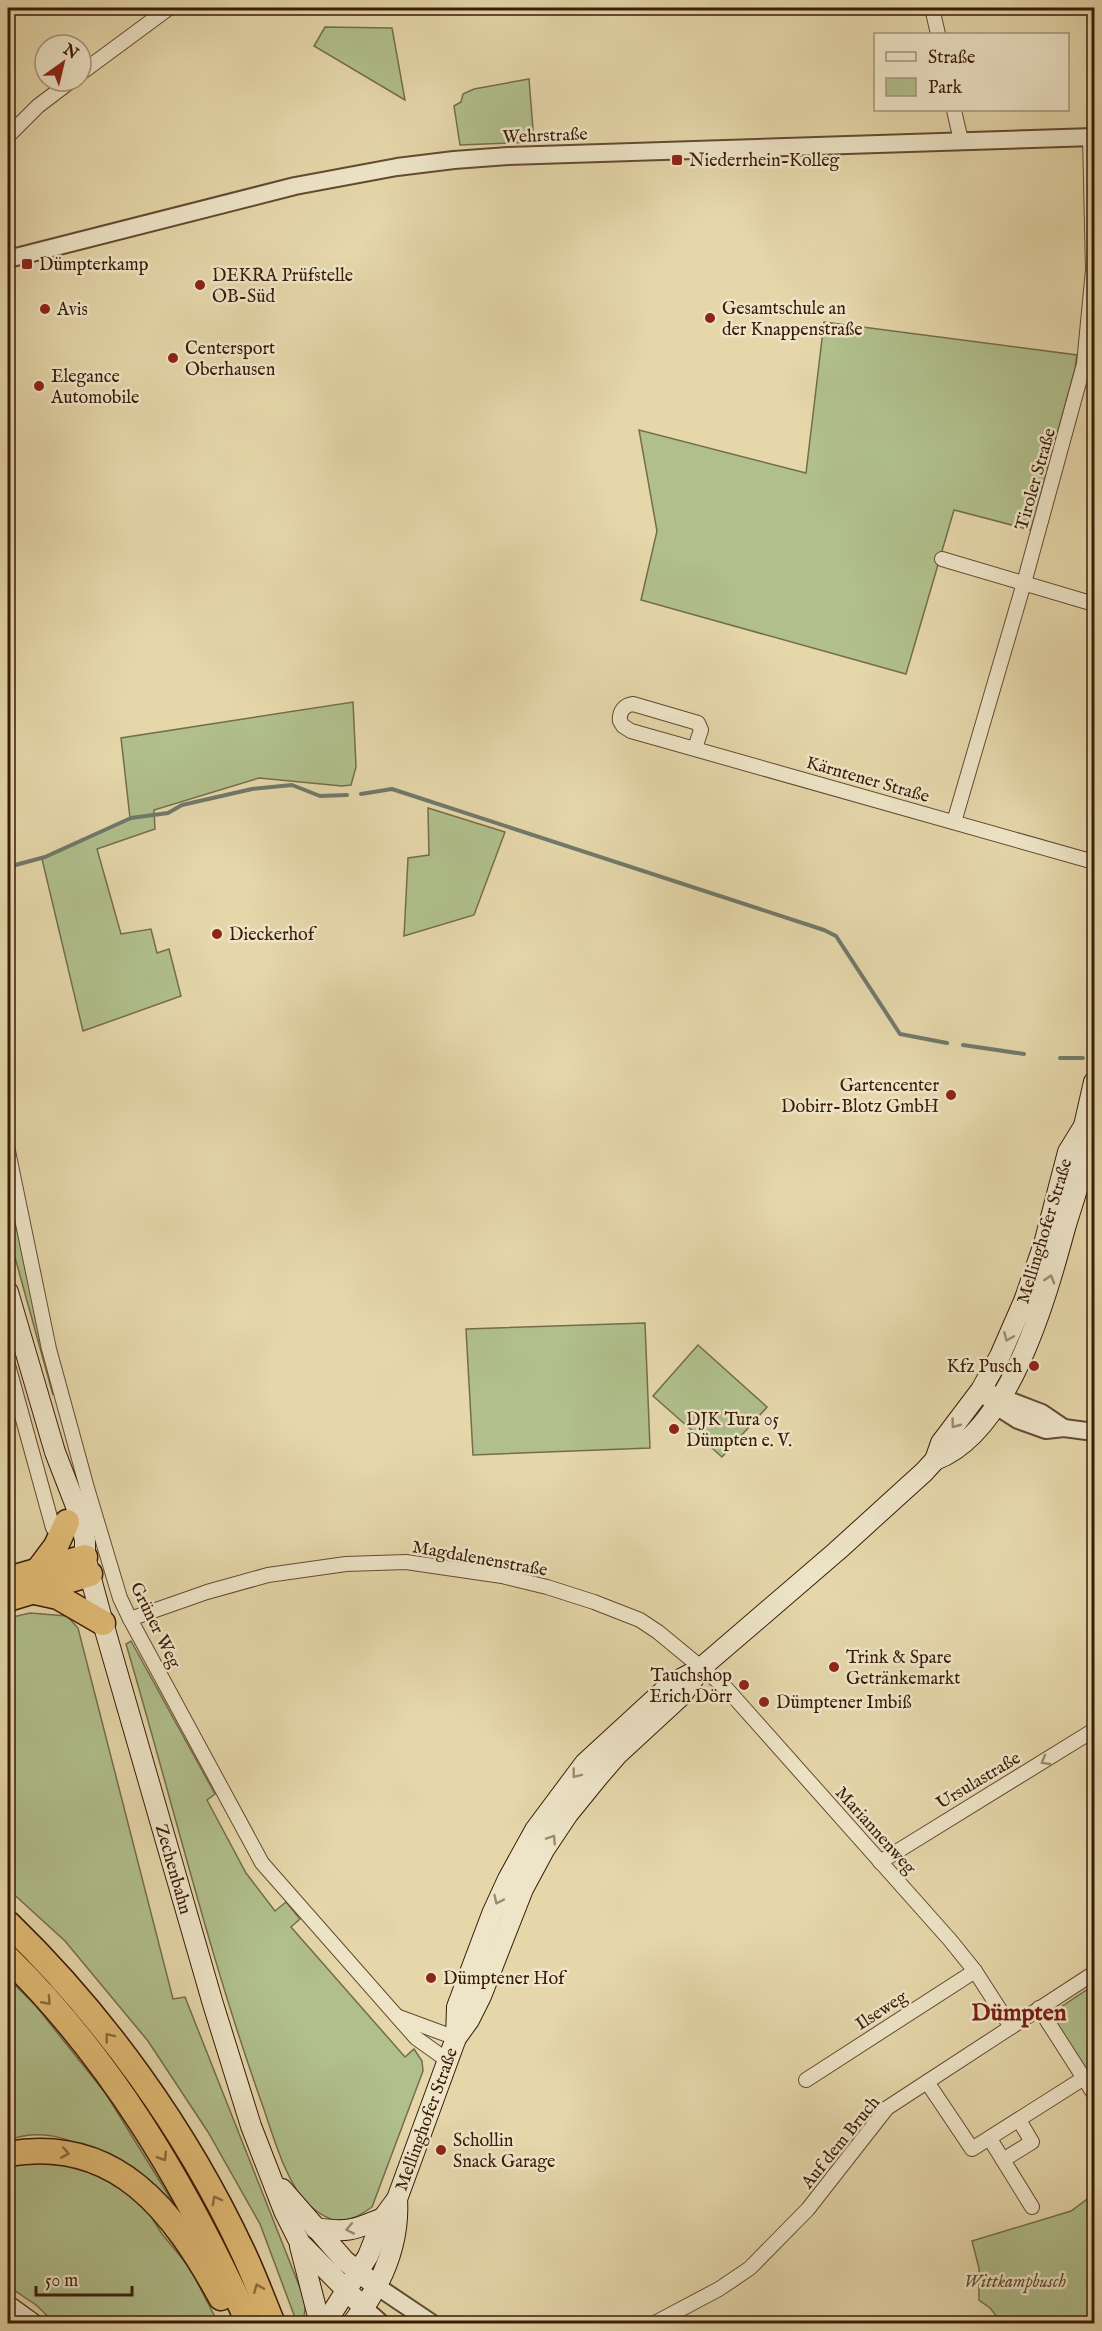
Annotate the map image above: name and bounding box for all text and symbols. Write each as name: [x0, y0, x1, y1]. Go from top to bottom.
north arrow: [33, 33, 93, 93]
legend: [874, 33, 1069, 111]
text: N: [58, 40, 82, 64]
text: Straße: [928, 47, 975, 70]
text: Park: [928, 77, 963, 100]
street label: Wehrstraße: [502, 124, 588, 149]
place label: Niederrhein-Kolleg: [689, 150, 840, 173]
marker: Niederrhein-Kolleg: [670, 153, 684, 167]
place label: Dümpterkamp: [39, 254, 149, 277]
marker: Dümpterkamp: [20, 257, 34, 271]
place label: DEKRA Prüfstelle OB-Süd: [212, 265, 353, 309]
marker: DEKRA Prüfstelle OB-Süd: [193, 278, 207, 292]
place label: Gesamtschule an der Knappenstraße: [722, 298, 863, 342]
place label: Avis: [56, 299, 88, 322]
marker: Avis: [38, 302, 52, 316]
marker: Gesamtschule an der Knappenstraße: [703, 311, 717, 325]
place label: Centersport Oberhausen: [185, 338, 276, 382]
marker: Centersport Oberhausen: [166, 351, 180, 365]
place label: Elegance Automobile: [50, 366, 139, 410]
marker: Elegance Automobile: [32, 379, 46, 393]
street label: Tiroler Straße: [1011, 426, 1062, 533]
street label: Kärntener Straße: [803, 752, 932, 809]
place label: Dieckerhof: [229, 924, 318, 947]
marker: Dieckerhof: [210, 927, 224, 941]
place label: Gartencenter Dobirr-Blotz GmbH: [781, 1075, 939, 1119]
marker: Gartencenter Dobirr-Blotz GmbH: [944, 1088, 958, 1102]
street label: Mellinghofer Straße: [1012, 1156, 1078, 1307]
one-way arrow: [1043, 1274, 1055, 1285]
one-way arrow: [1004, 1330, 1016, 1341]
place label: Kfz Pusch: [947, 1356, 1022, 1379]
marker: Kfz Pusch: [1027, 1359, 1041, 1373]
place label: DJK Tura 05 Dümpten e. V.: [686, 1409, 792, 1453]
one-way arrow: [952, 1417, 963, 1428]
marker: DJK Tura 05 Dümpten e. V.: [667, 1422, 681, 1436]
street label: Magdalenenstraße: [410, 1536, 549, 1583]
street label: Grüner Weg: [124, 1579, 185, 1673]
place label: Trink & Spare Getränkemarkt: [846, 1647, 961, 1691]
marker: Trink & Spare Getränkemarkt: [827, 1660, 841, 1674]
place label: Tauchshop Erich Dörr: [650, 1665, 732, 1709]
marker: Tauchshop Erich Dörr: [737, 1678, 751, 1692]
place label: Dümptener Imbiß: [776, 1692, 912, 1715]
marker: Dümptener Imbiß: [757, 1695, 771, 1709]
street label: Ursulastraße: [932, 1747, 1025, 1815]
one-way arrow: [1041, 1754, 1051, 1766]
one-way arrow: [573, 1767, 584, 1778]
street label: Mariannenweg: [829, 1782, 921, 1880]
street label: Zechenbahn: [149, 1822, 196, 1917]
one-way arrow: [545, 1834, 556, 1845]
one-way arrow: [493, 1894, 505, 1905]
place label: Dümptener Hof: [443, 1968, 568, 1991]
marker: Dümptener Hof: [424, 1971, 438, 1985]
street label: Ilseweg: [852, 1986, 912, 2036]
one-way arrow: [40, 1994, 51, 2005]
district label: Dümpten: [971, 1998, 1067, 2029]
one-way arrow: [106, 2033, 117, 2044]
street label: Mellinghofer Straße: [391, 2045, 464, 2194]
street label: Auf dem Bruch: [796, 2092, 886, 2195]
place label: Schollin Snack Garage: [453, 2130, 555, 2174]
marker: Schollin Snack Garage: [434, 2143, 448, 2157]
one-way arrow: [60, 2146, 70, 2159]
one-way arrow: [156, 2151, 168, 2161]
one-way arrow: [212, 2196, 223, 2206]
one-way arrow: [345, 2222, 355, 2235]
scale bar: [36, 2259, 132, 2297]
text: 50 m: [45, 2270, 78, 2293]
park label: Wittkampbusch: [964, 2271, 1066, 2294]
one-way arrow: [253, 2283, 265, 2294]

